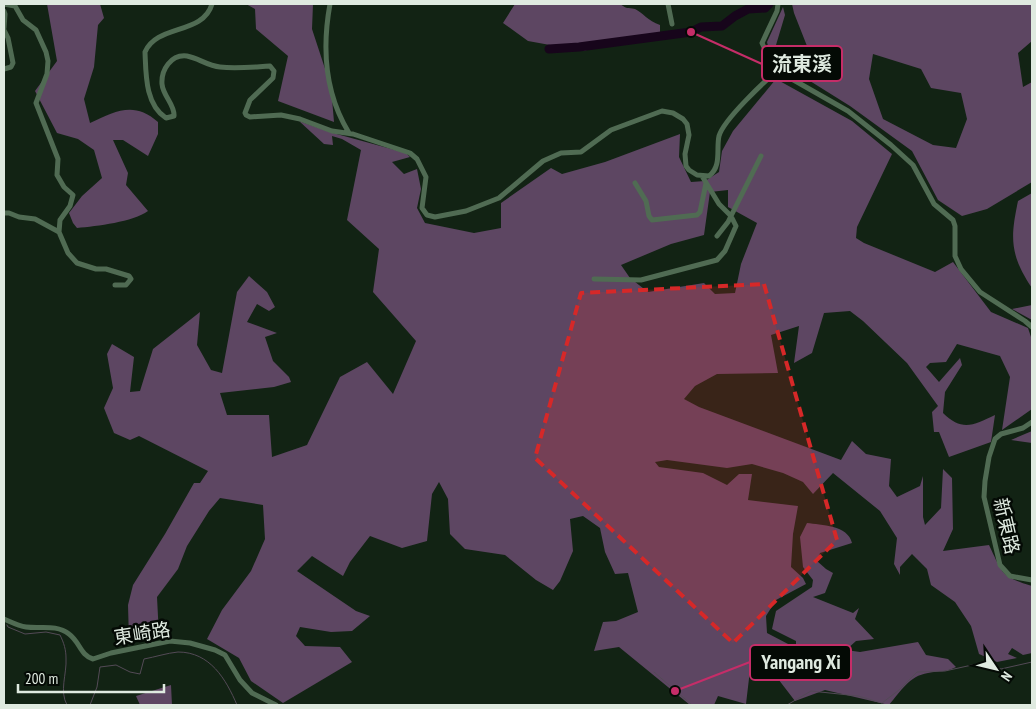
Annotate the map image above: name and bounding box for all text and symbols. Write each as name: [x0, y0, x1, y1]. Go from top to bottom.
callout: 流東溪: [762, 46, 842, 81]
text: 流東溪: [772, 51, 832, 77]
street label: 新東路: [989, 496, 1025, 556]
street label: 東崎路: [112, 617, 172, 649]
north arrow: [971, 644, 1021, 694]
callout: Yangang Xi: [750, 645, 851, 680]
text: Yangang Xi: [760, 649, 841, 675]
scale bar: [18, 662, 164, 694]
text: N: [997, 668, 1016, 685]
text: 200 m: [25, 669, 58, 688]

